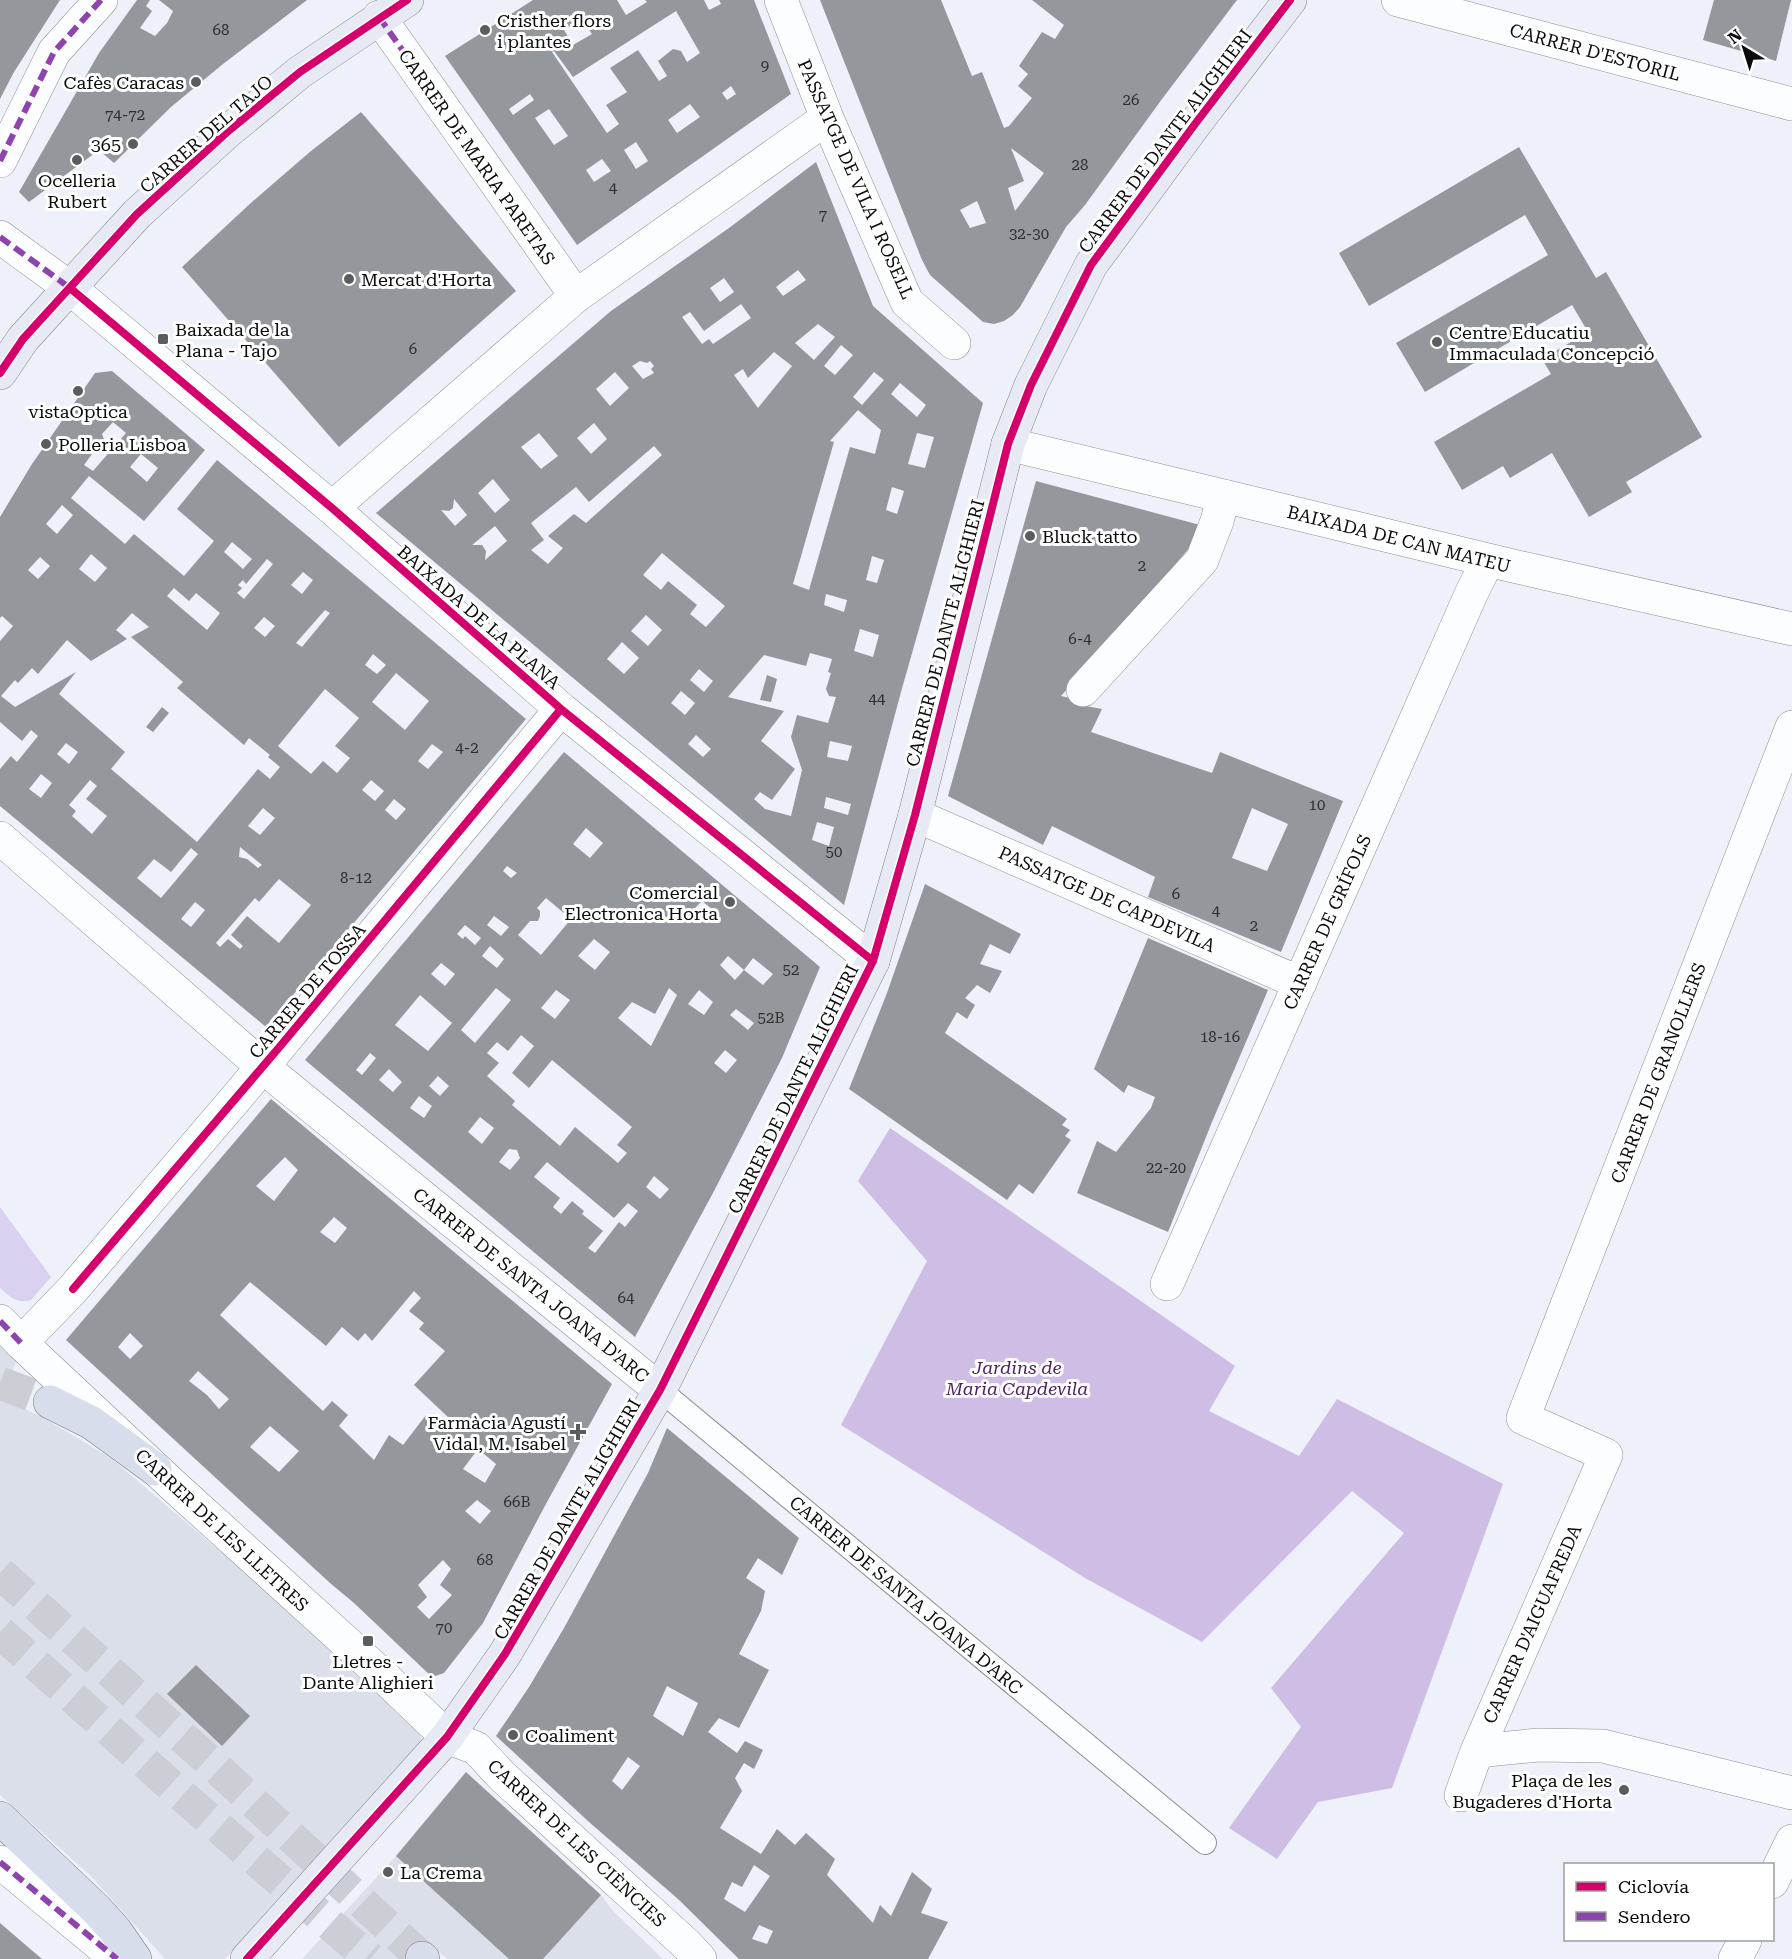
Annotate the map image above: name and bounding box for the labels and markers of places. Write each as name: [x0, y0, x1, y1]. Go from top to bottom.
place label: Cristher flors i plantes: [497, 10, 611, 52]
marker: Cristher flors i plantes: [478, 23, 492, 37]
place label: Cafès Caracas: [64, 72, 184, 93]
marker: Cafès Caracas: [189, 75, 203, 89]
place label: 365: [91, 134, 121, 155]
marker: 365: [126, 137, 140, 151]
marker: Ocelleria Rubert: [70, 153, 84, 167]
place label: Ocelleria Rubert: [38, 170, 116, 212]
place label: Mercat d'Horta: [361, 269, 492, 290]
marker: Mercat d'Horta: [342, 272, 356, 286]
place label: Baixada de la Plana - Tajo: [175, 319, 290, 361]
place label: Centre Educatiu Immaculada Concepció: [1449, 322, 1655, 364]
marker: Baixada de la Plana - Tajo: [156, 332, 170, 346]
marker: Centre Educatiu Immaculada Concepció: [1430, 335, 1444, 349]
marker: vistaOptica: [71, 384, 85, 398]
place label: vistaOptica: [28, 401, 128, 422]
place label: Polleria Lisboa: [58, 434, 187, 455]
marker: Polleria Lisboa: [39, 437, 53, 451]
place label: Bluck tatto: [1042, 526, 1138, 547]
marker: Bluck tatto: [1023, 529, 1037, 543]
place label: Comercial Electronica Horta: [564, 882, 718, 924]
marker: Comercial Electronica Horta: [723, 895, 737, 909]
place label: Farmàcia Agustí Vidal, M. Isabel: [428, 1412, 566, 1454]
marker: Farmàcia Agustí Vidal, M. Isabel: [571, 1425, 585, 1439]
marker: Lletres - Dante Alighieri: [361, 1634, 375, 1648]
place label: Lletres - Dante Alighieri: [302, 1651, 434, 1693]
place label: Coaliment: [525, 1725, 615, 1746]
marker: Coaliment: [506, 1728, 520, 1742]
place label: Plaça de les Bugaderes d'Horta: [1452, 1770, 1612, 1812]
marker: Plaça de les Bugaderes d'Horta: [1617, 1783, 1631, 1797]
place label: La Crema: [400, 1862, 482, 1883]
marker: La Crema: [381, 1865, 395, 1879]

